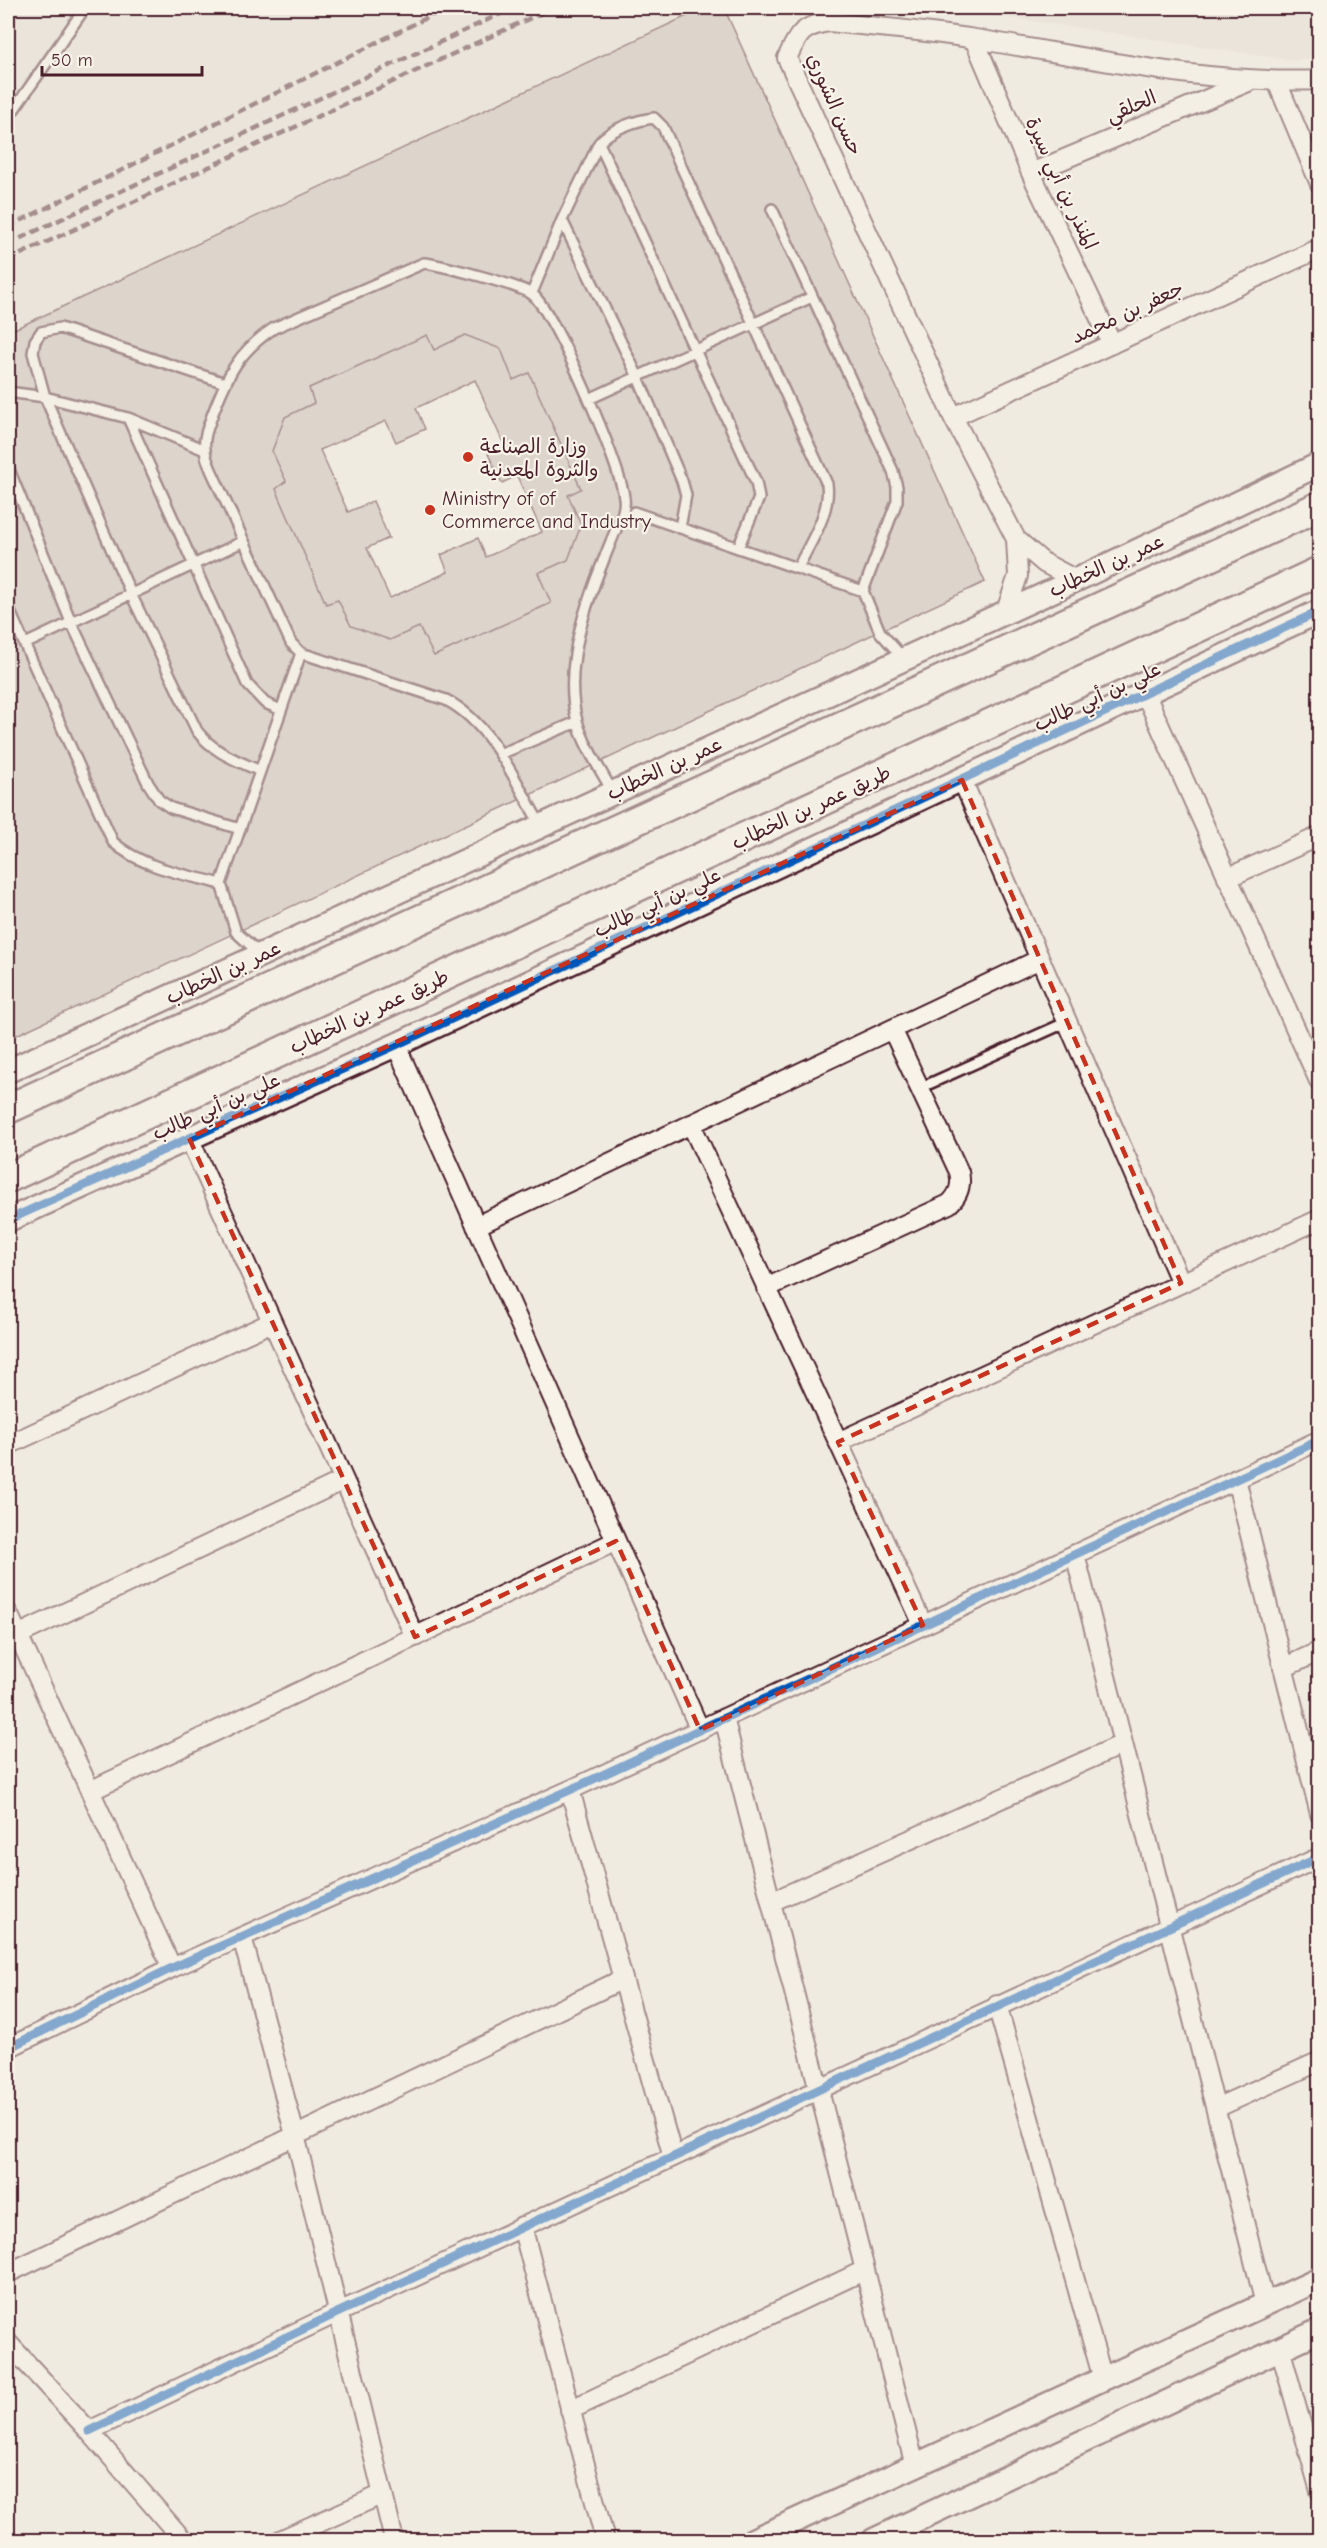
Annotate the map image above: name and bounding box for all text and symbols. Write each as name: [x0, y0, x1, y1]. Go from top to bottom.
scale bar: [42, 39, 202, 77]
text: 50 m: [51, 50, 93, 71]
street label: حسن الشوري: [799, 50, 867, 160]
street label: الحلقي: [1103, 86, 1162, 133]
street label: المنذر بن أبي سيرة: [1015, 113, 1102, 256]
street label: جعفر بن محمد: [1067, 276, 1187, 348]
place label: وزارة الصناعة والثروة المعدنية: [480, 435, 599, 482]
marker: وزارة الصناعة والثروة المعدنية: [461, 450, 475, 464]
place label: Ministry of of Commerce and Industry: [442, 487, 651, 533]
marker: Ministry of of Commerce and Industry: [423, 503, 437, 517]
street label: عمر بن الخطاب: [1045, 529, 1167, 602]
street label: علي بن أبي طالب: [1030, 657, 1167, 741]
street label: عمر بن الخطاب: [603, 732, 725, 805]
street label: طريق عمر بن الخطاب: [728, 760, 894, 854]
street label: علي بن أبي طالب: [590, 863, 727, 947]
street label: عمر بن الخطاب: [162, 936, 284, 1009]
street label: طريق عمر بن الخطاب: [286, 964, 452, 1058]
street label: علي بن أبي طالب: [149, 1068, 286, 1150]

